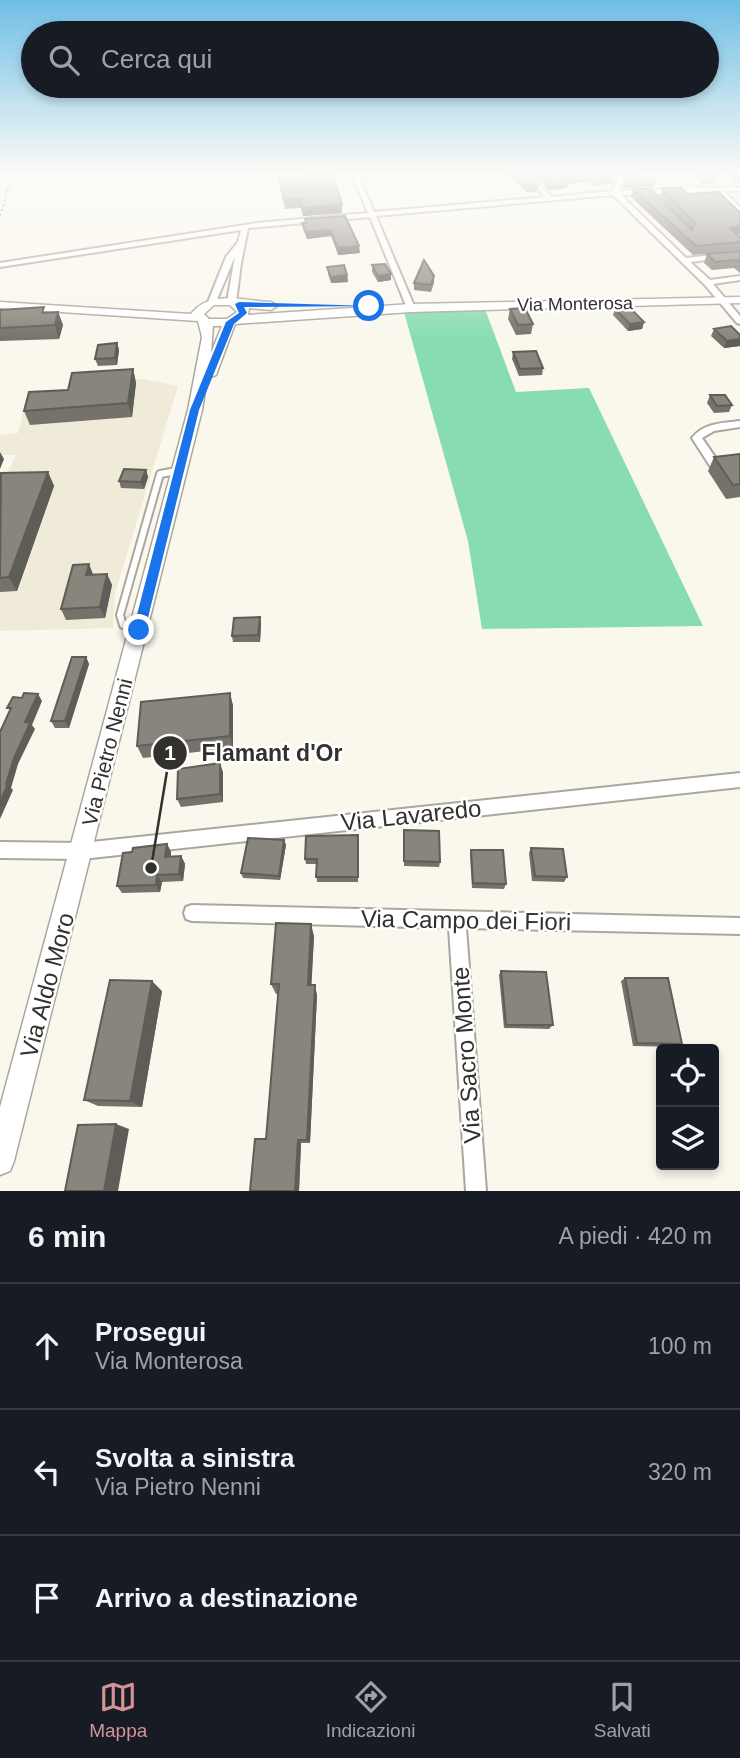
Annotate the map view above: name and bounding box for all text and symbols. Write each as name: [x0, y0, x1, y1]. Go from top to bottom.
search box: [21, 21, 719, 98]
icon: search: [45, 41, 83, 79]
text: Cerca qui: [101, 44, 212, 74]
route start: [353, 290, 384, 321]
street label: Via Monterosa: [517, 293, 634, 315]
route end: [123, 614, 154, 645]
street label: Via Pietro Nenni: [78, 676, 136, 828]
callout: Flamant d'Or: [152, 731, 356, 775]
text: Flamant d'Or: [202, 740, 343, 766]
text: 1: [164, 741, 176, 764]
street label: Via Lavaredo: [339, 794, 483, 836]
street label: Via Campo dei Fiori: [361, 905, 571, 935]
street label: Via Aldo Moro: [15, 910, 79, 1060]
street label: Via Sacro Monte: [446, 966, 486, 1144]
map controls: [656, 1044, 719, 1170]
button: locate: [656, 1044, 719, 1107]
button: layers: [656, 1107, 719, 1170]
text: 6 min: [28, 1220, 106, 1253]
text: A piedi · 420 m: [559, 1223, 712, 1249]
text: Prosegui: [95, 1317, 206, 1347]
icon: ahead: [28, 1327, 66, 1365]
text: 100 m: [648, 1333, 712, 1359]
text: Via Monterosa: [95, 1348, 243, 1374]
text: Svolta a sinistra: [95, 1443, 294, 1473]
icon: left: [28, 1453, 66, 1491]
text: 320 m: [648, 1459, 712, 1485]
text: Via Pietro Nenni: [95, 1474, 261, 1500]
icon: arrive: [28, 1579, 66, 1617]
text: Arrivo a destinazione: [95, 1583, 358, 1613]
tab: Mappa: [89, 1678, 147, 1742]
tab: Indicazioni: [326, 1678, 415, 1742]
tab: Salvati: [594, 1678, 651, 1742]

